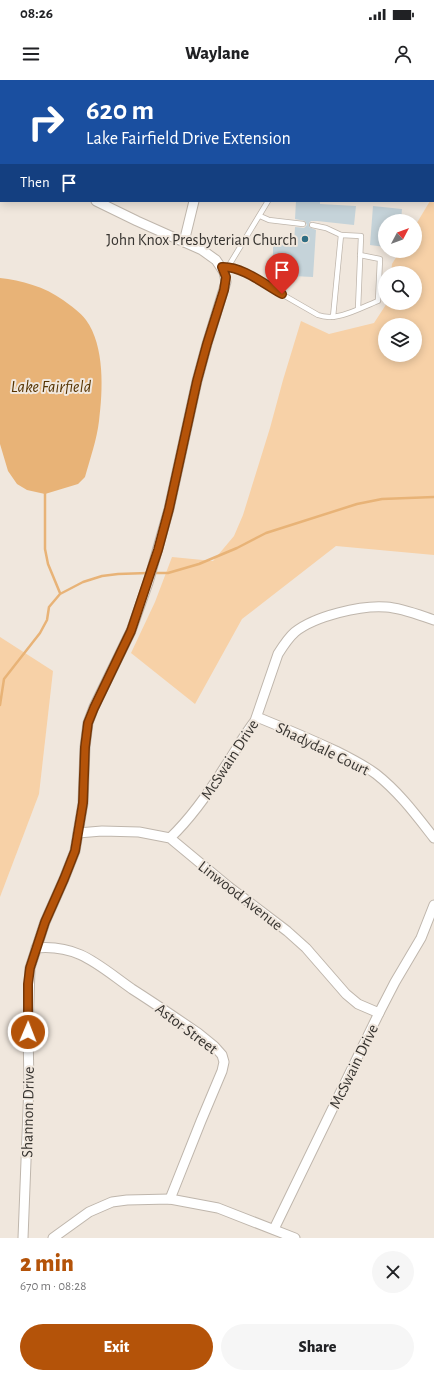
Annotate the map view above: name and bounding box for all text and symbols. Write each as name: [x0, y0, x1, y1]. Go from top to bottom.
text: 08:26: [20, 6, 53, 21]
icon: menu: [20, 43, 42, 65]
icon: person: [392, 43, 414, 65]
text: Waylane: [185, 45, 249, 63]
icon: right: [20, 96, 72, 148]
text: 620 m: [86, 97, 154, 125]
text: Lake Fairfield Drive Extension: [86, 130, 291, 148]
icon: arrive: [58, 172, 80, 194]
text: Then: [20, 175, 50, 190]
north arrow: [378, 214, 422, 258]
map controls: [378, 214, 422, 362]
place label: John Knox Presbyterian Church: [106, 232, 297, 249]
marker: John Knox Presbyterian Church: [300, 234, 310, 244]
pin: [265, 253, 299, 294]
icon: arrive: [271, 259, 293, 281]
button: search: [378, 266, 422, 310]
button: layers: [378, 318, 422, 362]
water label: Lake Fairfield: [11, 378, 92, 395]
street label: McSwain Drive: [198, 717, 262, 802]
street label: Shadydale Court: [273, 719, 372, 779]
street label: Linwood Avenue: [195, 858, 286, 934]
street label: Astor Street: [152, 1000, 220, 1057]
position arrow: [7, 1011, 49, 1053]
street label: McSwain Drive: [327, 1022, 381, 1111]
street label: Shannon Drive: [19, 1066, 37, 1158]
button: close: [372, 1251, 414, 1293]
text: 2 min: [20, 1252, 74, 1276]
text: 670 m · 08:28: [20, 1280, 86, 1293]
button: Exit: [20, 1324, 213, 1370]
button: Share: [221, 1324, 414, 1370]

